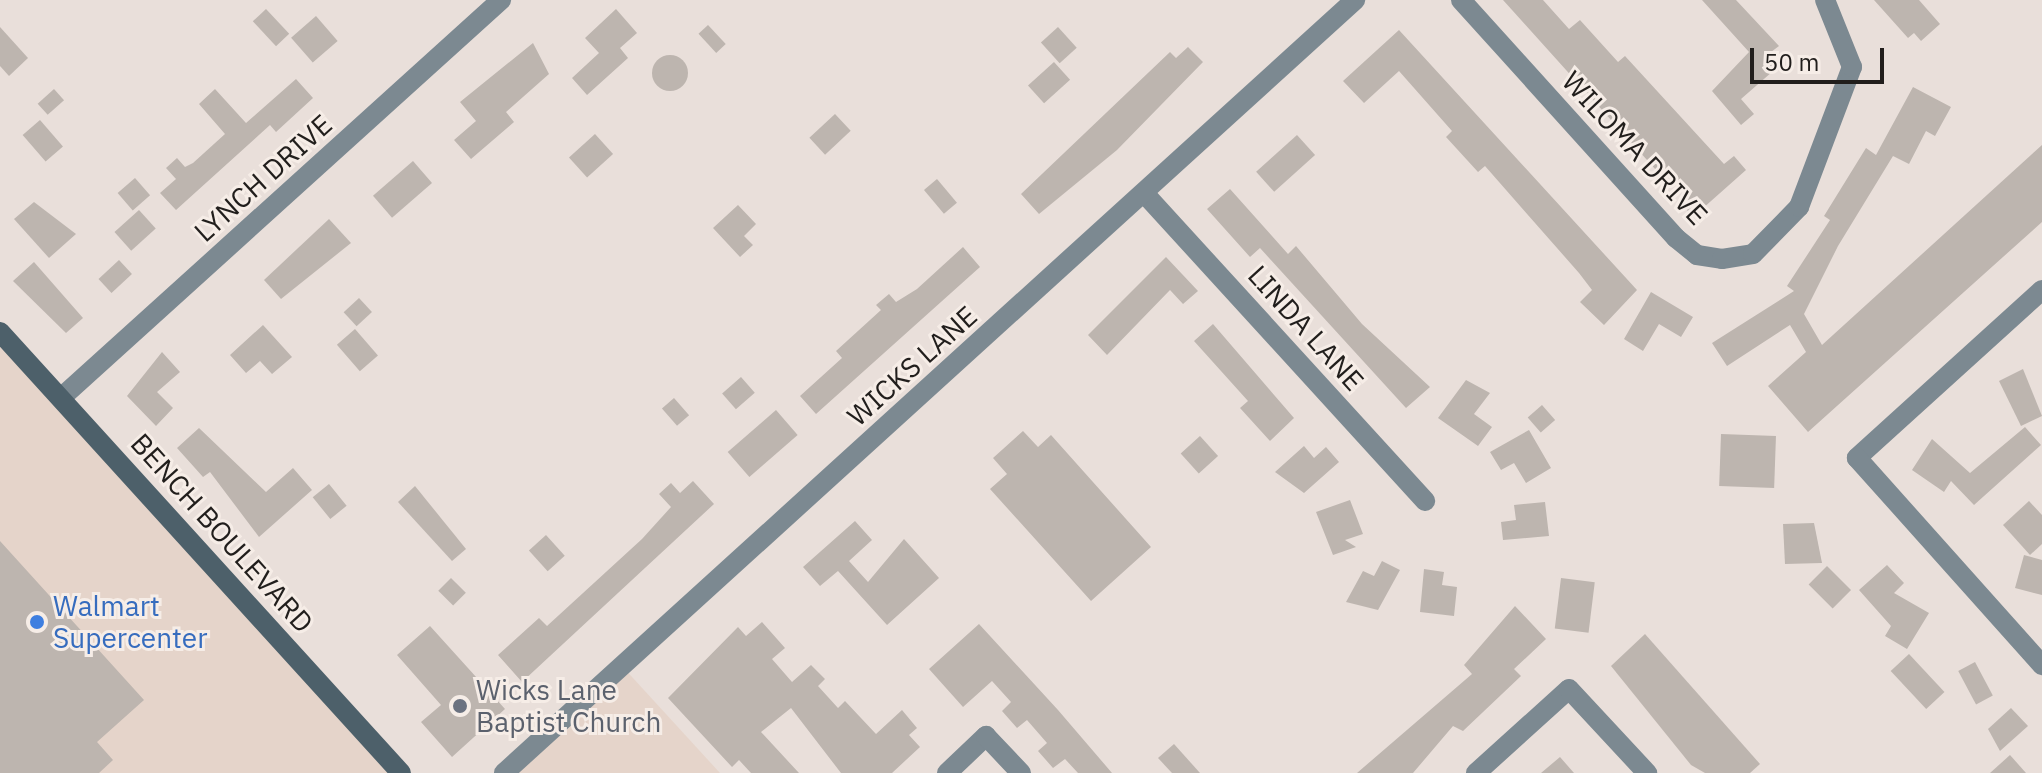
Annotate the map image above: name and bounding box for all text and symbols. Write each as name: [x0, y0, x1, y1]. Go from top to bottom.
scale bar: [1754, 32, 1888, 82]
text: 50 m: [1764, 46, 1819, 78]
street label: WILOMA DRIVE: [1555, 64, 1715, 232]
street label: LYNCH DRIVE: [187, 107, 339, 249]
street label: LINDA LANE: [1241, 259, 1371, 397]
street label: WICKS LANE: [840, 299, 984, 433]
street label: BENCH BOULEVARD: [124, 427, 320, 639]
place label: Walmart Supercenter: [53, 589, 207, 655]
marker: Walmart Supercenter: [28, 613, 46, 631]
place label: Wicks Lane Baptist Church: [476, 673, 661, 739]
marker: Wicks Lane Baptist Church: [451, 697, 469, 715]

